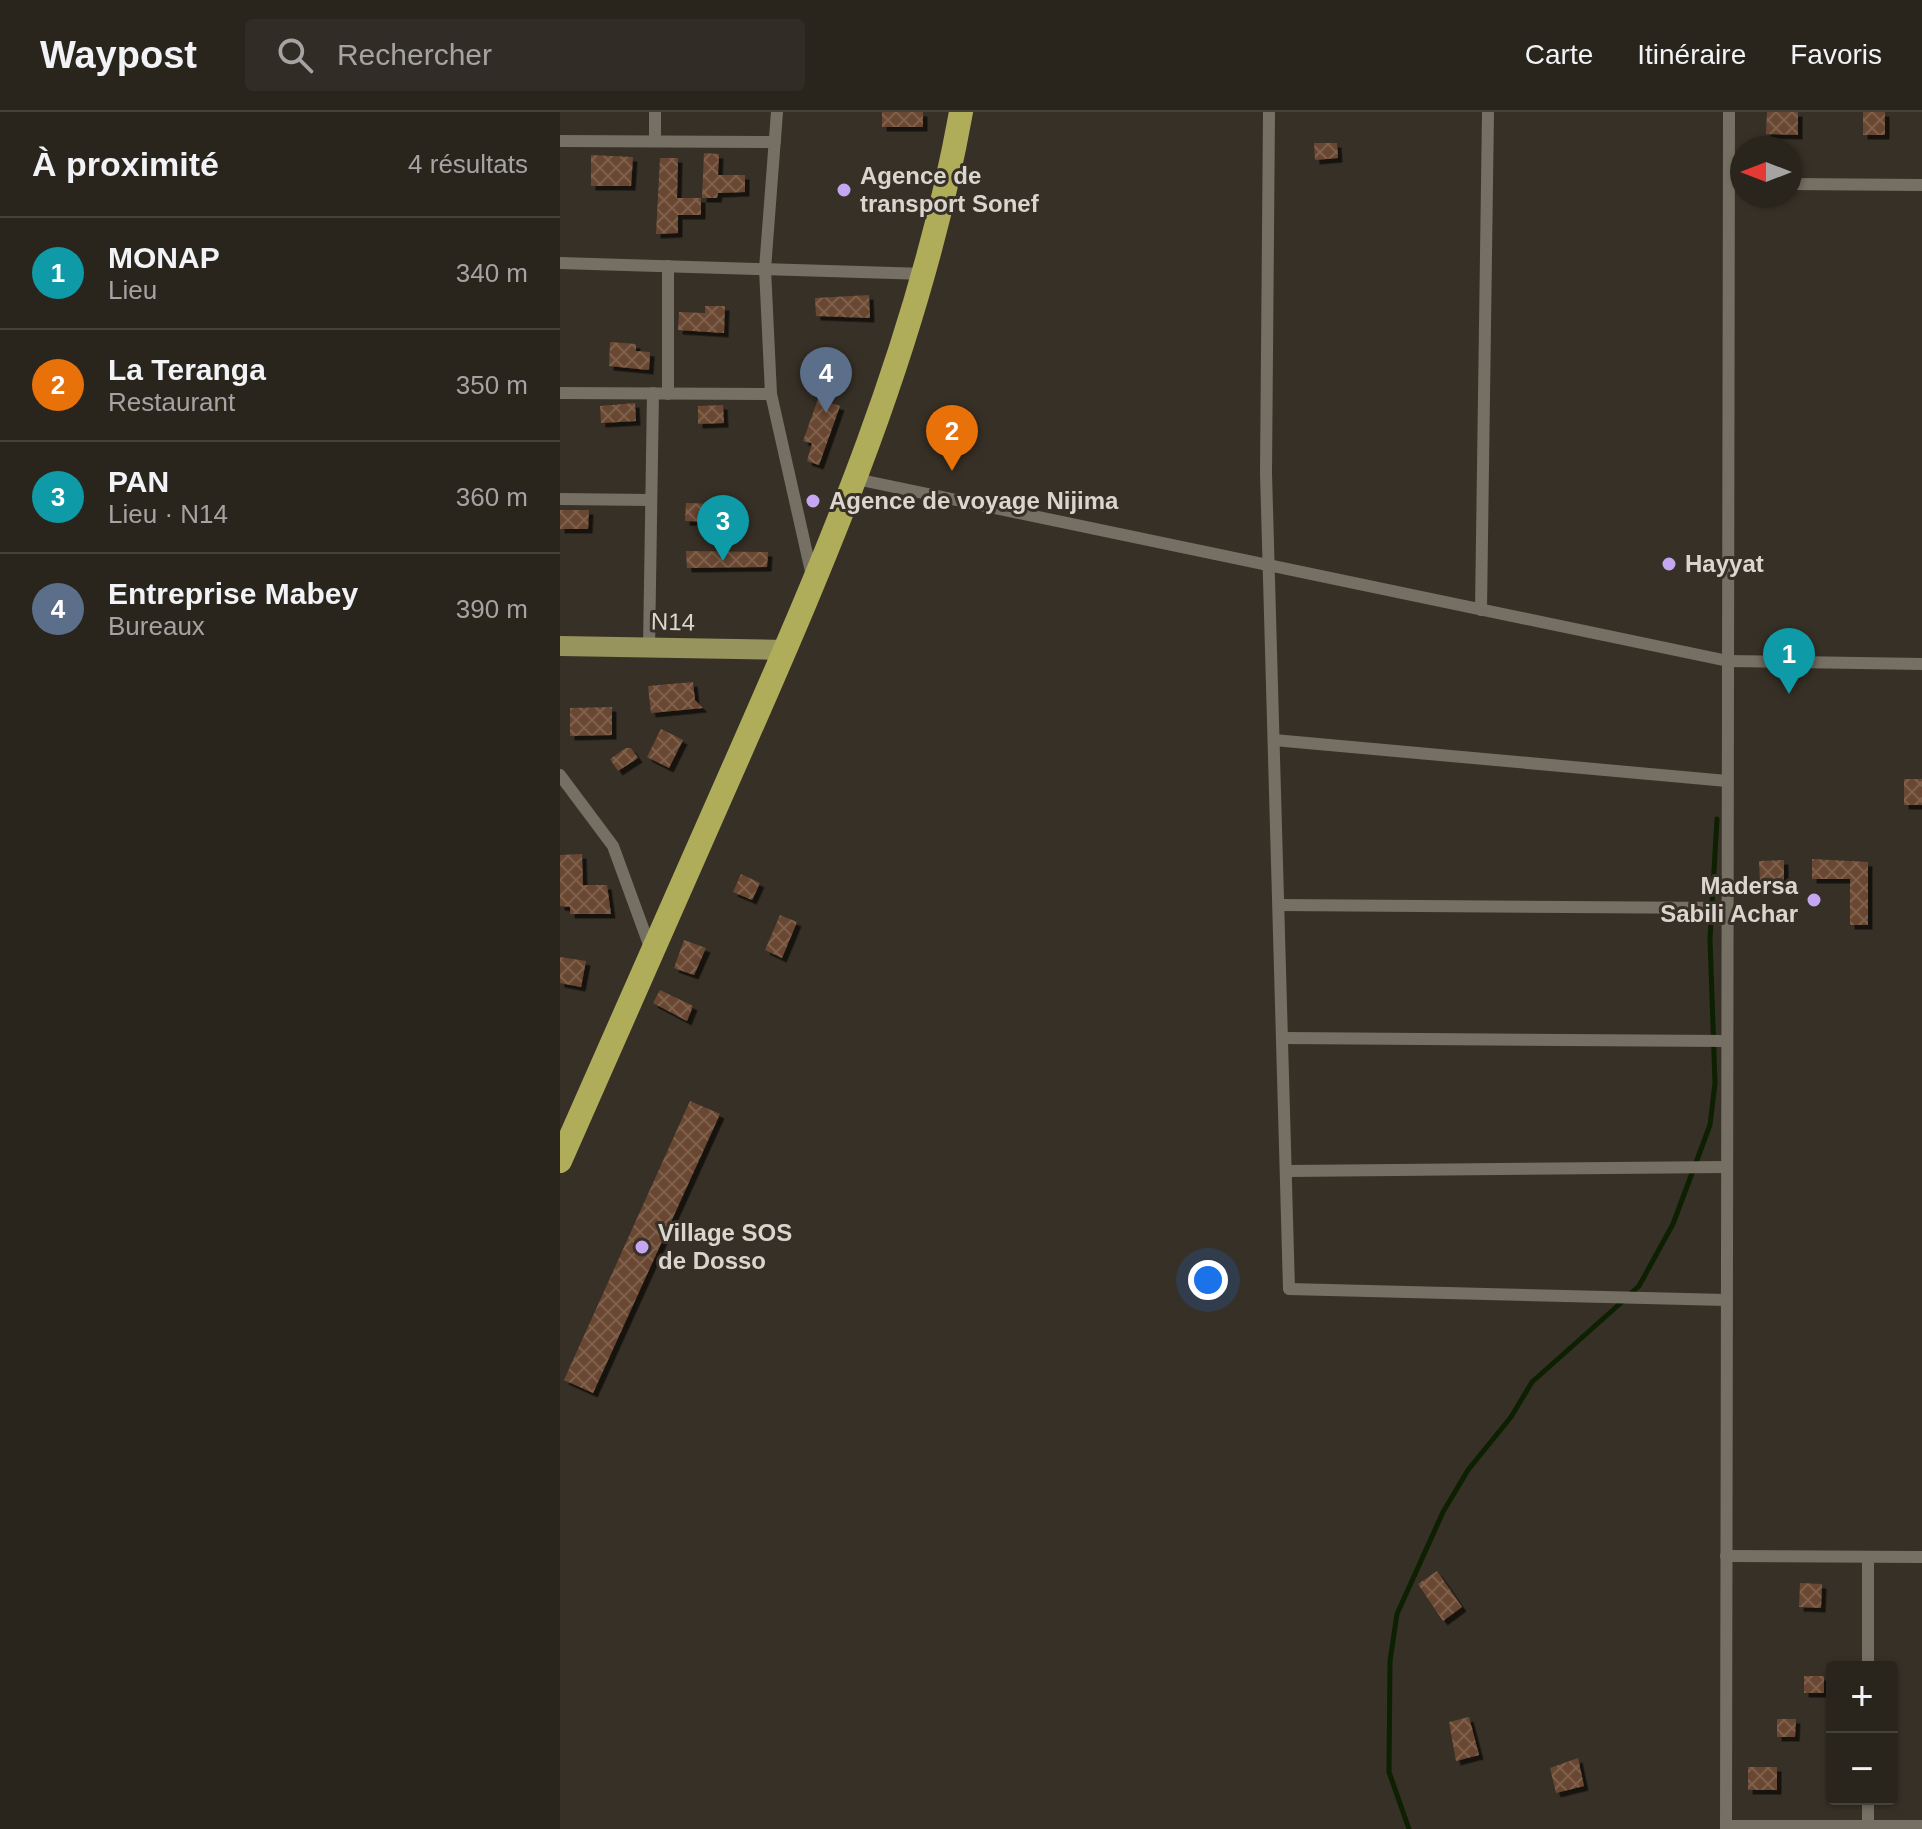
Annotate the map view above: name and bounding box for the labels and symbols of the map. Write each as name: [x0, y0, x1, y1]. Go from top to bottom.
north arrow: [1730, 136, 1802, 208]
place label: Agence de transport Sonef: [860, 162, 1040, 217]
marker: Agence de transport Sonef: [835, 181, 853, 199]
pin: 4: [800, 347, 852, 413]
pin: 2: [926, 405, 978, 471]
place label: Agence de voyage Nijima: [829, 487, 1119, 514]
marker: Agence de voyage Nijima: [804, 492, 822, 510]
pin: 3: [697, 495, 749, 561]
place label: Hayyat: [1685, 550, 1764, 577]
marker: Hayyat: [1660, 555, 1678, 573]
street label: N14: [651, 608, 695, 635]
pin: 1: [1763, 628, 1815, 694]
place label: Madersa Sabili Achar: [1660, 872, 1799, 927]
marker: Madersa Sabili Achar: [1805, 891, 1823, 909]
place label: Village SOS de Dosso: [658, 1219, 792, 1274]
marker: Village SOS de Dosso: [633, 1238, 651, 1256]
your location: [1188, 1260, 1228, 1300]

